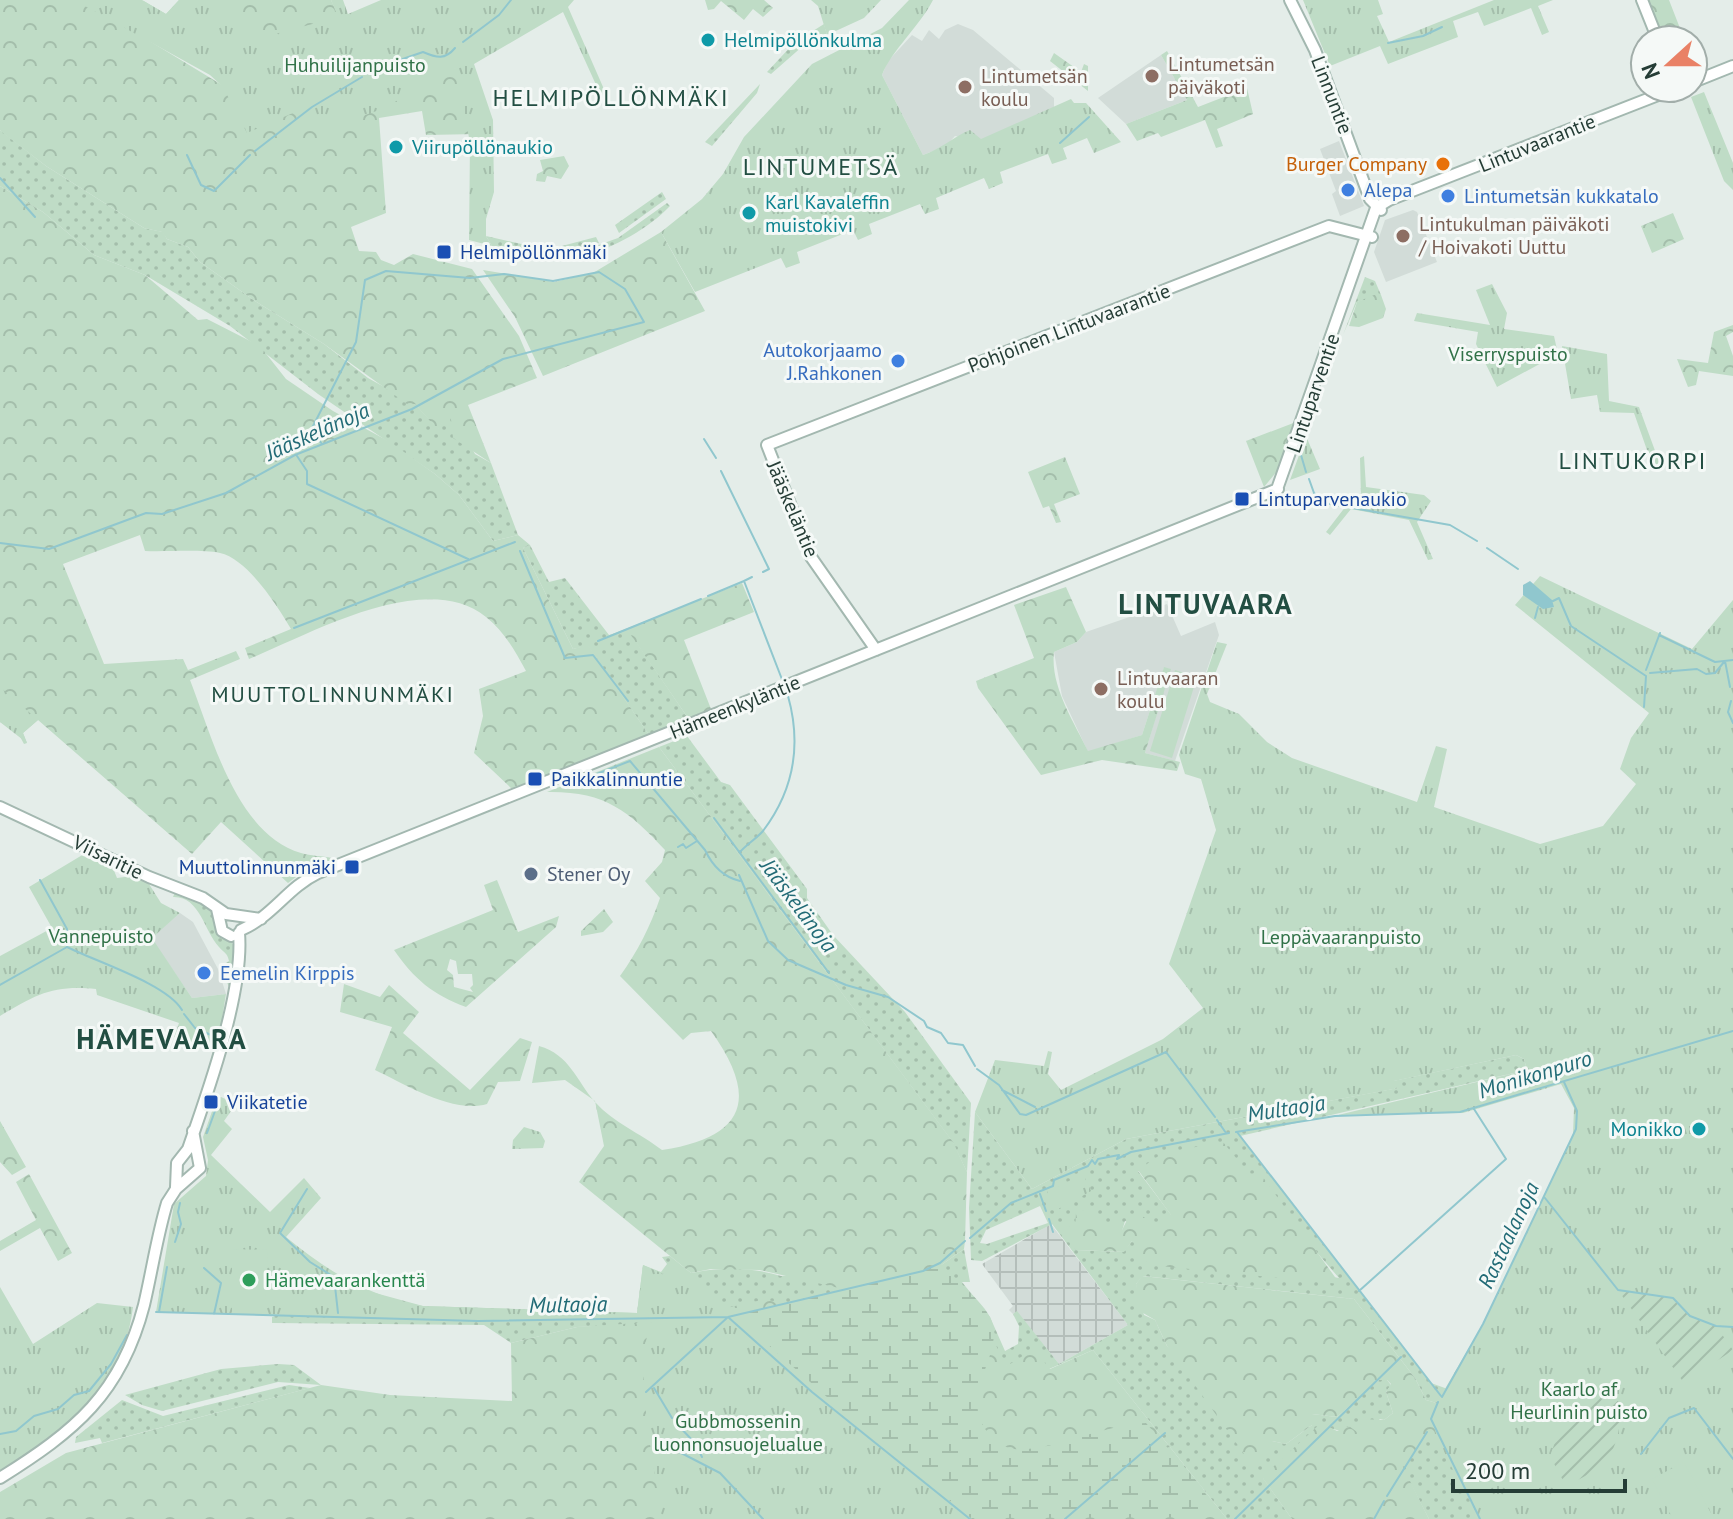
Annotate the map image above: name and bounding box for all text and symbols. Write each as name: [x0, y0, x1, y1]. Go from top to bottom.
north arrow: [1629, 24, 1709, 104]
place label: Helmipöllönkulma: [724, 27, 882, 53]
marker: Helmipöllönkulma: [699, 31, 717, 49]
place label: Lintumetsän päiväkoti: [1168, 51, 1275, 100]
park label: Huhuilijanpuisto: [284, 52, 426, 78]
street label: Linnuntie: [1305, 52, 1359, 138]
text: N: [1635, 59, 1666, 83]
place label: Lintumetsän koulu: [981, 63, 1088, 112]
marker: Lintumetsän päiväkoti: [1143, 67, 1161, 85]
marker: Lintumetsän koulu: [956, 78, 974, 96]
district label: HELMIPÖLLÖNMÄKI: [492, 82, 730, 113]
street label: Lintuvaarantie: [1475, 108, 1599, 178]
place label: Viirupöllönaukio: [411, 134, 553, 160]
marker: Viirupöllönaukio: [387, 138, 405, 156]
district label: LINTUMETSÄ: [743, 151, 899, 182]
place label: Burger Company: [1286, 151, 1428, 177]
marker: Burger Company: [1434, 155, 1452, 173]
place label: Alepa: [1364, 177, 1412, 203]
marker: Alepa: [1339, 181, 1357, 199]
place label: Lintumetsän kukkatalo: [1464, 183, 1659, 209]
marker: Lintumetsän kukkatalo: [1439, 187, 1457, 205]
place label: Karl Kavaleffin muistokivi: [765, 189, 890, 238]
marker: Karl Kavaleffin muistokivi: [740, 204, 758, 222]
place label: Lintukulman päiväkoti / Hoivakoti Uuttu: [1418, 211, 1610, 260]
marker: Lintukulman päiväkoti / Hoivakoti Uuttu: [1394, 227, 1412, 245]
place label: Helmipöllönmäki: [460, 239, 607, 265]
marker: Helmipöllönmäki: [435, 243, 453, 261]
street label: Pohjoinen Lintuvaarantie: [964, 277, 1174, 379]
street label: Lintuparventie: [1280, 330, 1346, 456]
place label: Autokorjaamo J.Rahkonen: [763, 337, 882, 386]
park label: Viserryspuisto: [1447, 341, 1568, 367]
marker: Autokorjaamo J.Rahkonen: [889, 352, 907, 370]
water label: Jääskelänoja: [259, 396, 374, 467]
district label: LINTUKORPI: [1558, 445, 1708, 476]
street label: Jääskeläntie: [761, 456, 825, 561]
place label: Lintuparvenaukio: [1258, 486, 1407, 512]
marker: Lintuparvenaukio: [1233, 490, 1251, 508]
district label: LINTUVAARA: [1118, 585, 1294, 622]
place label: Lintuvaaran koulu: [1117, 665, 1218, 714]
street label: Hämeenkyläntie: [666, 669, 804, 745]
district label: MUUTTOLINNUNMÄKI: [211, 680, 455, 708]
marker: Lintuvaaran koulu: [1092, 680, 1110, 698]
place label: Paikkalinnuntie: [551, 766, 683, 792]
marker: Paikkalinnuntie: [526, 770, 544, 788]
street label: Viisaritie: [68, 828, 147, 885]
water label: Jääskelänoja: [753, 851, 844, 958]
place label: Muuttolinnunmäki: [179, 854, 336, 880]
marker: Muuttolinnunmäki: [343, 858, 361, 876]
place label: Stener Oy: [547, 861, 631, 887]
marker: Stener Oy: [522, 865, 540, 883]
park label: Vannepuisto: [48, 923, 153, 949]
park label: Leppävaaranpuisto: [1261, 924, 1421, 950]
place label: Eemelin Kirppis: [220, 960, 355, 986]
marker: Eemelin Kirppis: [195, 964, 213, 982]
district label: HÄMEVAARA: [76, 1020, 248, 1057]
water label: Monikonpuro: [1475, 1043, 1595, 1105]
water label: Multaoja: [1245, 1088, 1327, 1128]
place label: Viikatetie: [226, 1089, 308, 1115]
marker: Viikatetie: [202, 1093, 220, 1111]
place label: Monikko: [1611, 1116, 1683, 1142]
marker: Monikko: [1690, 1120, 1708, 1138]
water label: Rastaalanoja: [1471, 1177, 1545, 1293]
place label: Hämevaarankenttä: [265, 1267, 425, 1293]
marker: Hämevaarankenttä: [240, 1271, 258, 1289]
water label: Multaoja: [528, 1289, 608, 1319]
park label: Kaarlo af Heurlinin puisto: [1510, 1376, 1648, 1425]
park label: Gubbmossenin luonnonsuojelualue: [653, 1408, 823, 1457]
scale bar: [1453, 1443, 1625, 1493]
text: 200 m: [1465, 1455, 1530, 1486]

